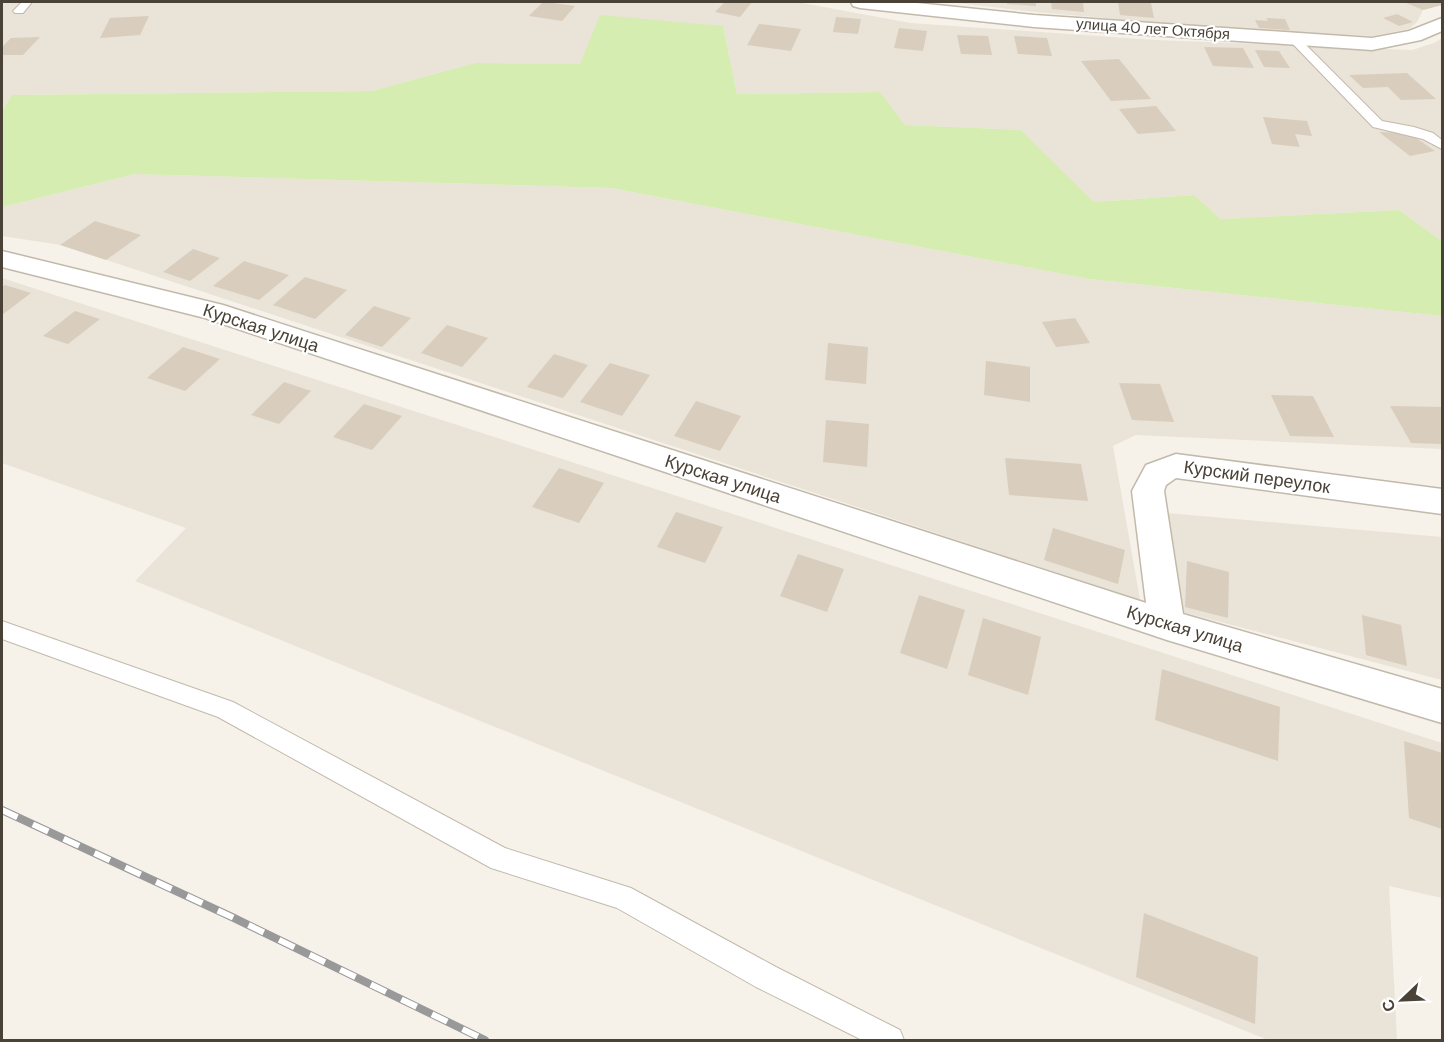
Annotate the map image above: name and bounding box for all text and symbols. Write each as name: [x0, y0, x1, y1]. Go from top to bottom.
street label: улица 40 лет Октября: [1075, 14, 1231, 44]
street label: Курская улица: [200, 298, 323, 358]
street label: Курская улица: [662, 449, 785, 509]
street label: Курский переулок: [1182, 455, 1332, 499]
street label: Курская улица: [1124, 600, 1247, 658]
north arrow: [1372, 970, 1432, 1030]
text: С: [1377, 996, 1401, 1015]

